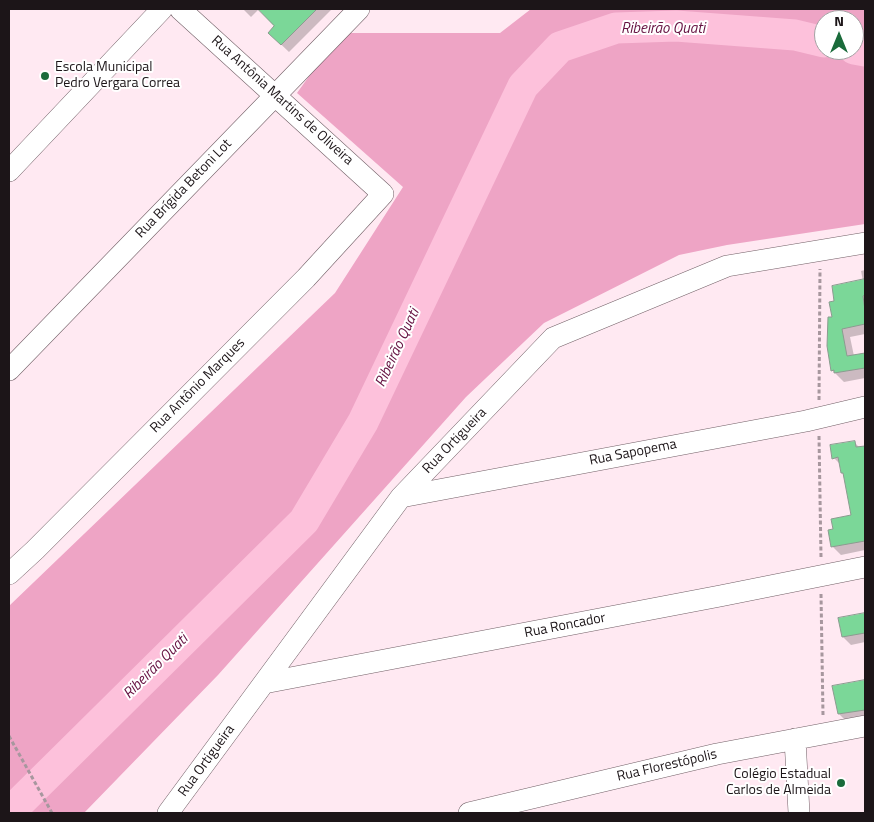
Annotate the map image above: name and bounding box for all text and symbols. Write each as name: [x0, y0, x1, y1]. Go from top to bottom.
north arrow: [814, 10, 864, 60]
text: N: [834, 10, 844, 31]
water label: Ribeirão Quati: [621, 20, 705, 38]
street label: Rua Antônia Martins de Oliveira: [208, 33, 356, 169]
place label: Escola Municipal Pedro Vergara Correa: [55, 60, 180, 92]
marker: Escola Municipal Pedro Vergara Correa: [39, 70, 51, 82]
street label: Rua Brígida Betoni Lot: [132, 136, 236, 242]
water label: Ribeirão Quati: [372, 306, 424, 390]
street label: Rua Antônio Marques: [147, 335, 249, 437]
street label: Rua Ortigueira: [420, 405, 490, 477]
street label: Rua Sapopema: [588, 436, 678, 470]
street label: Rua Roncador: [523, 610, 607, 642]
water label: Ribeirão Quati: [120, 631, 192, 703]
street label: Rua Ortigueira: [175, 722, 239, 800]
street label: Rua Florestópolis: [615, 746, 719, 786]
place label: Colégio Estadual Carlos de Almeida: [726, 767, 831, 800]
marker: Colégio Estadual Carlos de Almeida: [835, 777, 847, 789]

